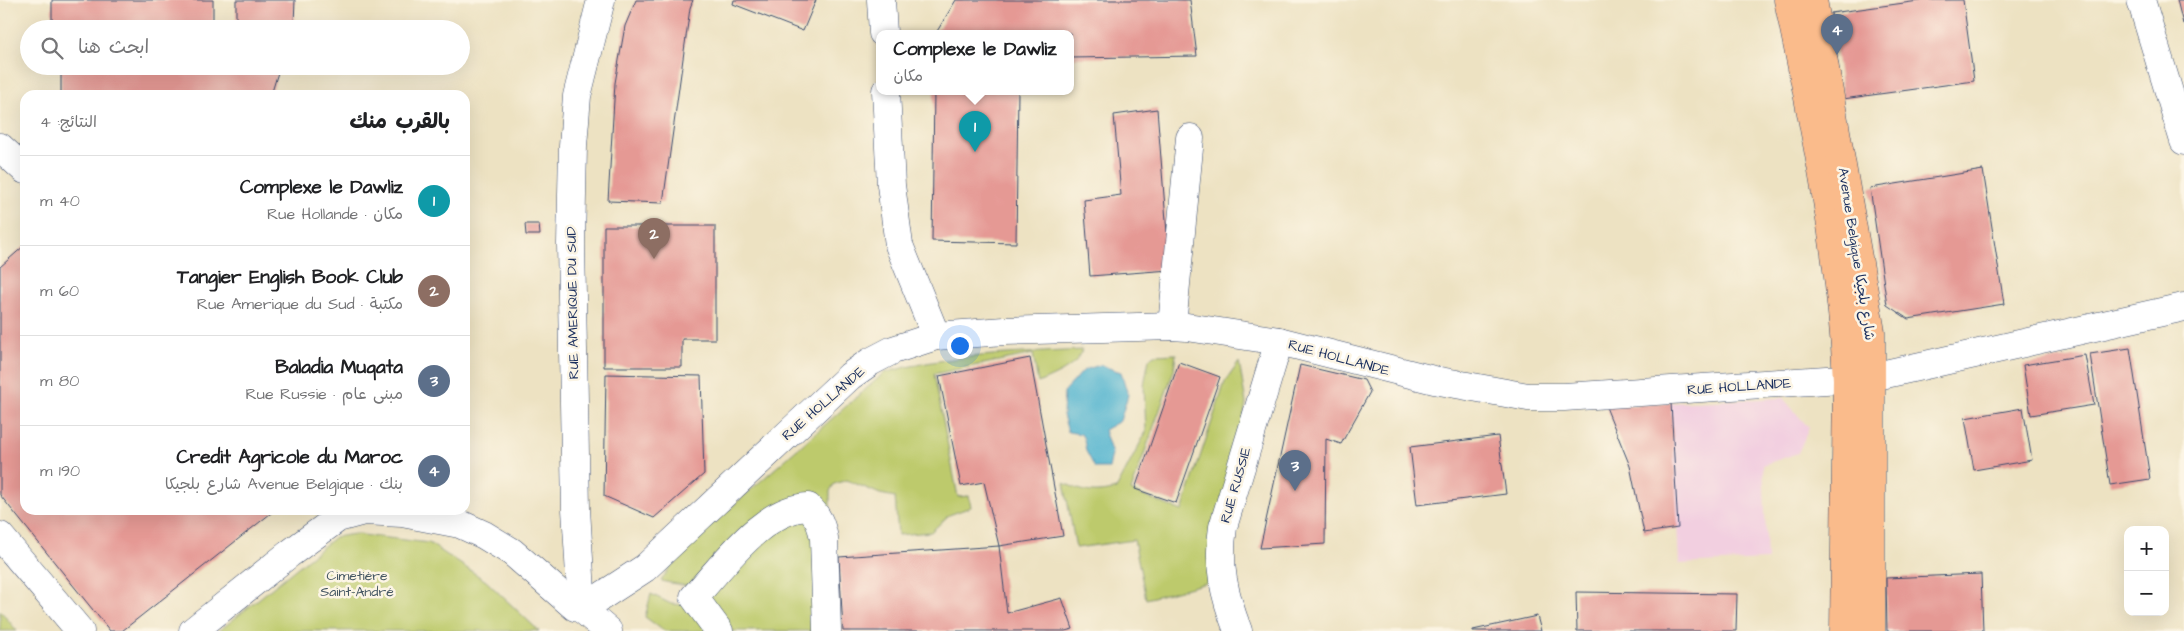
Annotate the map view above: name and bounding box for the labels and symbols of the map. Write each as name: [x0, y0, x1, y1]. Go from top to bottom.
pin: 4: [1821, 14, 1853, 55]
pin: 1: [959, 111, 991, 152]
street label: Avenue Belgique شارع بلجيكا: [1832, 166, 1880, 342]
pin: 2: [638, 218, 670, 259]
street label: RUE AMERIQUE DU SUD: [562, 226, 584, 380]
your location: [947, 333, 973, 359]
street label: RUE HOLLANDE: [1286, 335, 1392, 381]
street label: RUE HOLLANDE: [778, 362, 870, 445]
street label: RUE HOLLANDE: [1686, 373, 1792, 401]
street label: RUE RUSSIE: [1216, 444, 1257, 526]
pin: 3: [1279, 450, 1311, 491]
park label: Cimetière Saint-André: [320, 566, 394, 602]

